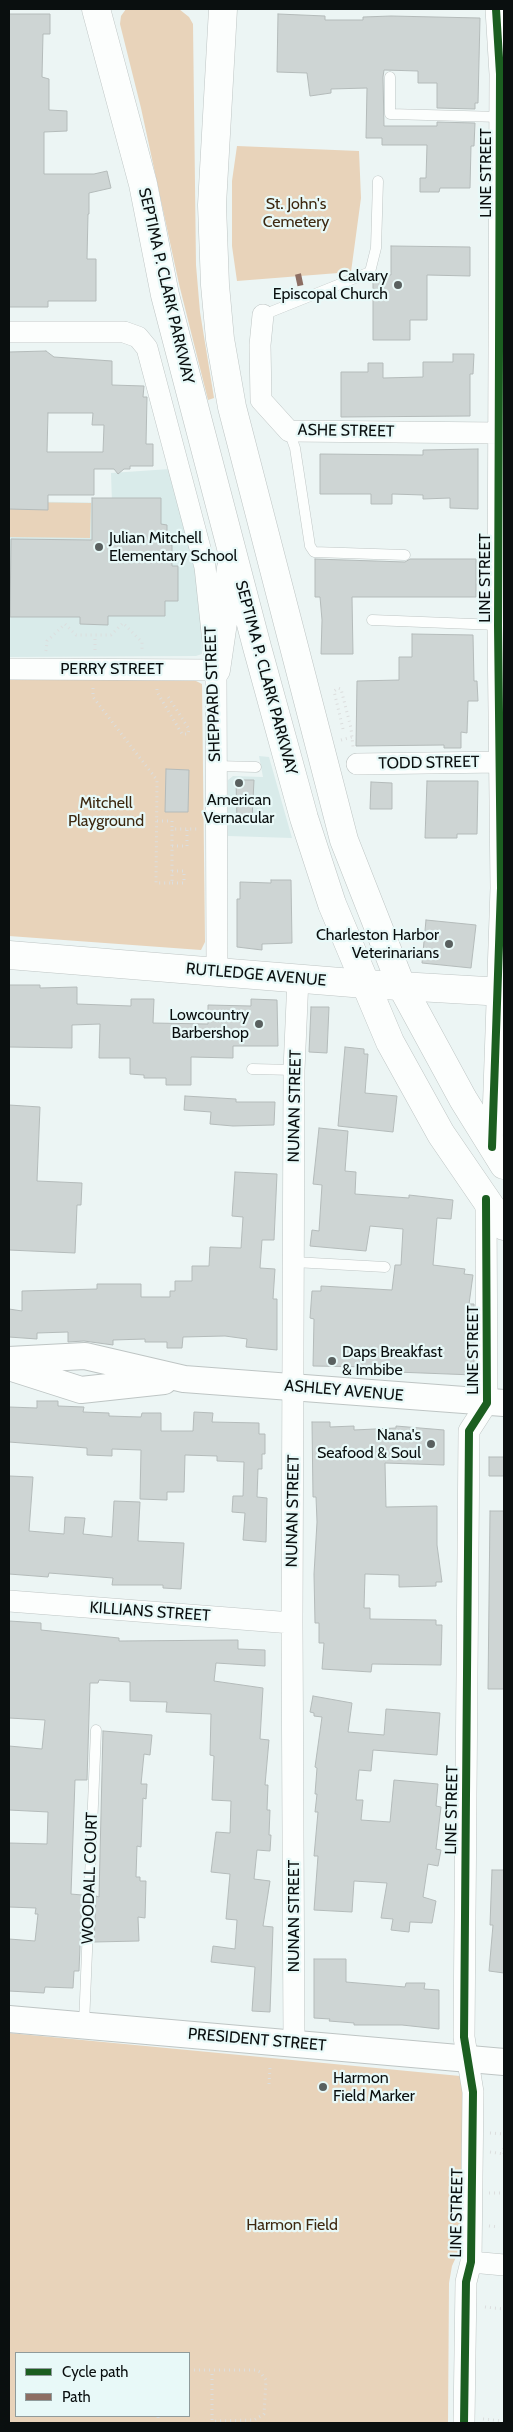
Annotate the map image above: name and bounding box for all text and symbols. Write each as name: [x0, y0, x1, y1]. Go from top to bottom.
street label: LINE STREET: [476, 128, 496, 218]
street label: SEPTIMA P. CLARK PARKWAY: [134, 186, 198, 386]
park label: St. John's Cemetery: [263, 194, 329, 232]
place label: Calvary Episcopal Church: [273, 266, 388, 304]
marker: Calvary Episcopal Church: [392, 279, 404, 291]
street label: ASHE STREET: [297, 421, 395, 441]
place label: Julian Mitchell Elementary School: [109, 528, 237, 566]
street label: LINE STREET: [475, 533, 495, 623]
marker: Julian Mitchell Elementary School: [93, 541, 105, 553]
street label: SEPTIMA P. CLARK PARKWAY: [231, 579, 301, 777]
street label: SHEPPARD STREET: [201, 626, 225, 762]
street label: PERRY STREET: [60, 659, 164, 679]
street label: TODD STREET: [378, 753, 480, 773]
marker: American Vernacular: [233, 777, 245, 789]
place label: American Vernacular: [204, 790, 274, 828]
park label: Mitchell Playground: [68, 793, 144, 831]
place label: Charleston Harbor Veterinarians: [316, 925, 439, 963]
marker: Charleston Harbor Veterinarians: [443, 938, 455, 950]
street label: RUTLEDGE AVENUE: [185, 959, 327, 991]
place label: Lowcountry Barbershop: [169, 1005, 249, 1043]
marker: Lowcountry Barbershop: [253, 1018, 265, 1030]
street label: NUNAN STREET: [284, 1050, 306, 1162]
street label: LINE STREET: [463, 1305, 483, 1395]
place label: Daps Breakfast & Imbibe: [342, 1342, 443, 1380]
marker: Daps Breakfast & Imbibe: [326, 1355, 338, 1367]
street label: ASHLEY AVENUE: [284, 1376, 404, 1406]
place label: Nana's Seafood & Soul: [317, 1425, 421, 1463]
marker: Nana's Seafood & Soul: [425, 1438, 437, 1450]
street label: NUNAN STREET: [282, 1455, 304, 1567]
street label: KILLIANS STREET: [89, 1598, 211, 1626]
street label: LINE STREET: [442, 1765, 462, 1855]
street label: WOODALL COURT: [78, 1812, 102, 1944]
street label: NUNAN STREET: [284, 1860, 304, 1972]
street label: PRESIDENT STREET: [187, 2024, 327, 2056]
place label: Harmon Field Marker: [333, 2068, 415, 2106]
marker: Harmon Field Marker: [317, 2081, 329, 2093]
street label: LINE STREET: [447, 2168, 467, 2258]
park label: Harmon Field: [246, 2215, 338, 2235]
legend: [15, 2352, 190, 2417]
text: Cycle path: [62, 2363, 128, 2381]
text: Path: [62, 2388, 91, 2406]

